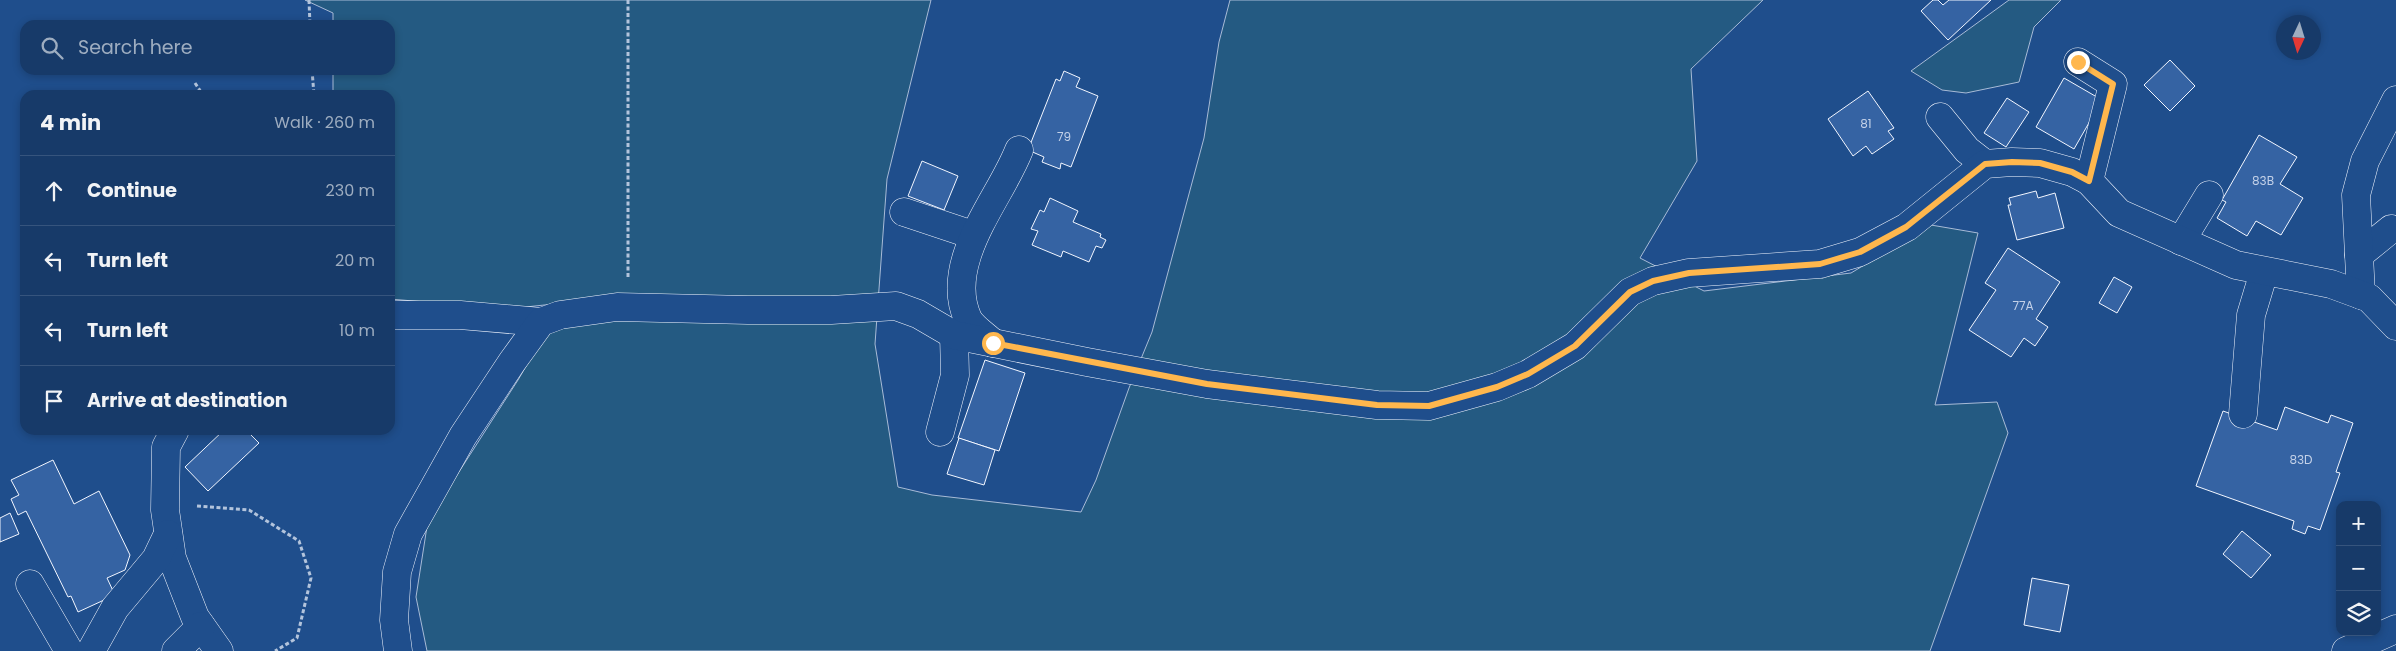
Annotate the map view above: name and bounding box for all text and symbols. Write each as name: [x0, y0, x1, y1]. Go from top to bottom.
north arrow: [2276, 15, 2321, 60]
search box: [20, 20, 395, 75]
icon: search: [38, 34, 66, 62]
text: Search here: [78, 34, 192, 61]
route end: [2067, 51, 2090, 74]
text: 4 min: [40, 108, 101, 137]
text: Walk · 260 m: [274, 111, 375, 134]
house number: 81: [1860, 115, 1872, 132]
house number: 79: [1057, 128, 1071, 145]
house number: 83B: [2252, 172, 2274, 189]
icon: ahead: [40, 177, 68, 205]
text: Continue: [87, 177, 177, 204]
text: 230 m: [326, 179, 375, 202]
icon: left: [40, 247, 68, 275]
text: Turn left: [87, 247, 168, 274]
text: 20 m: [335, 249, 375, 272]
house number: 77A: [2012, 297, 2034, 314]
icon: left: [40, 317, 68, 345]
text: Turn left: [87, 317, 168, 344]
text: 10 m: [339, 319, 375, 342]
route start: [982, 332, 1005, 355]
icon: arrive: [40, 387, 68, 415]
text: Arrive at destination: [87, 387, 288, 414]
house number: 83D: [2289, 451, 2313, 468]
map controls: [2336, 501, 2381, 636]
button: +: [2336, 501, 2381, 546]
button: −: [2336, 546, 2381, 591]
button: layers: [2336, 591, 2381, 636]

